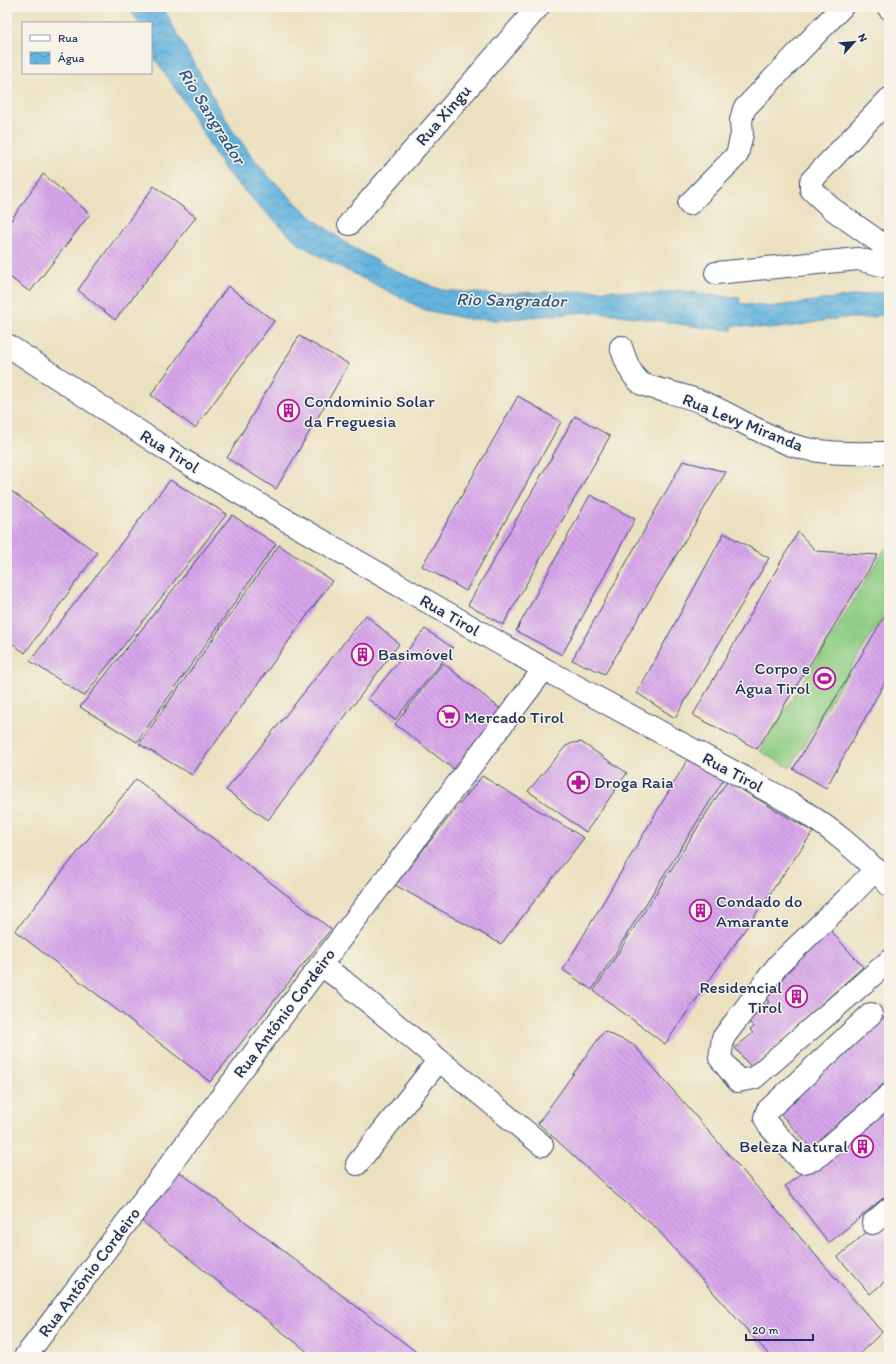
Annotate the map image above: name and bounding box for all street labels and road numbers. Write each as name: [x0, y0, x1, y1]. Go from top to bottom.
street label: Rua Xingu: [411, 80, 475, 150]
street label: Rua Levy Miranda: [680, 389, 807, 455]
street label: Rua Tirol: [137, 425, 203, 477]
street label: Rua Tirol: [416, 590, 484, 640]
street label: Rua Tirol: [699, 748, 767, 796]
street label: Rua Antônio Cordeiro: [229, 944, 339, 1082]
street label: Rua Antônio Cordeiro: [34, 1203, 144, 1341]

